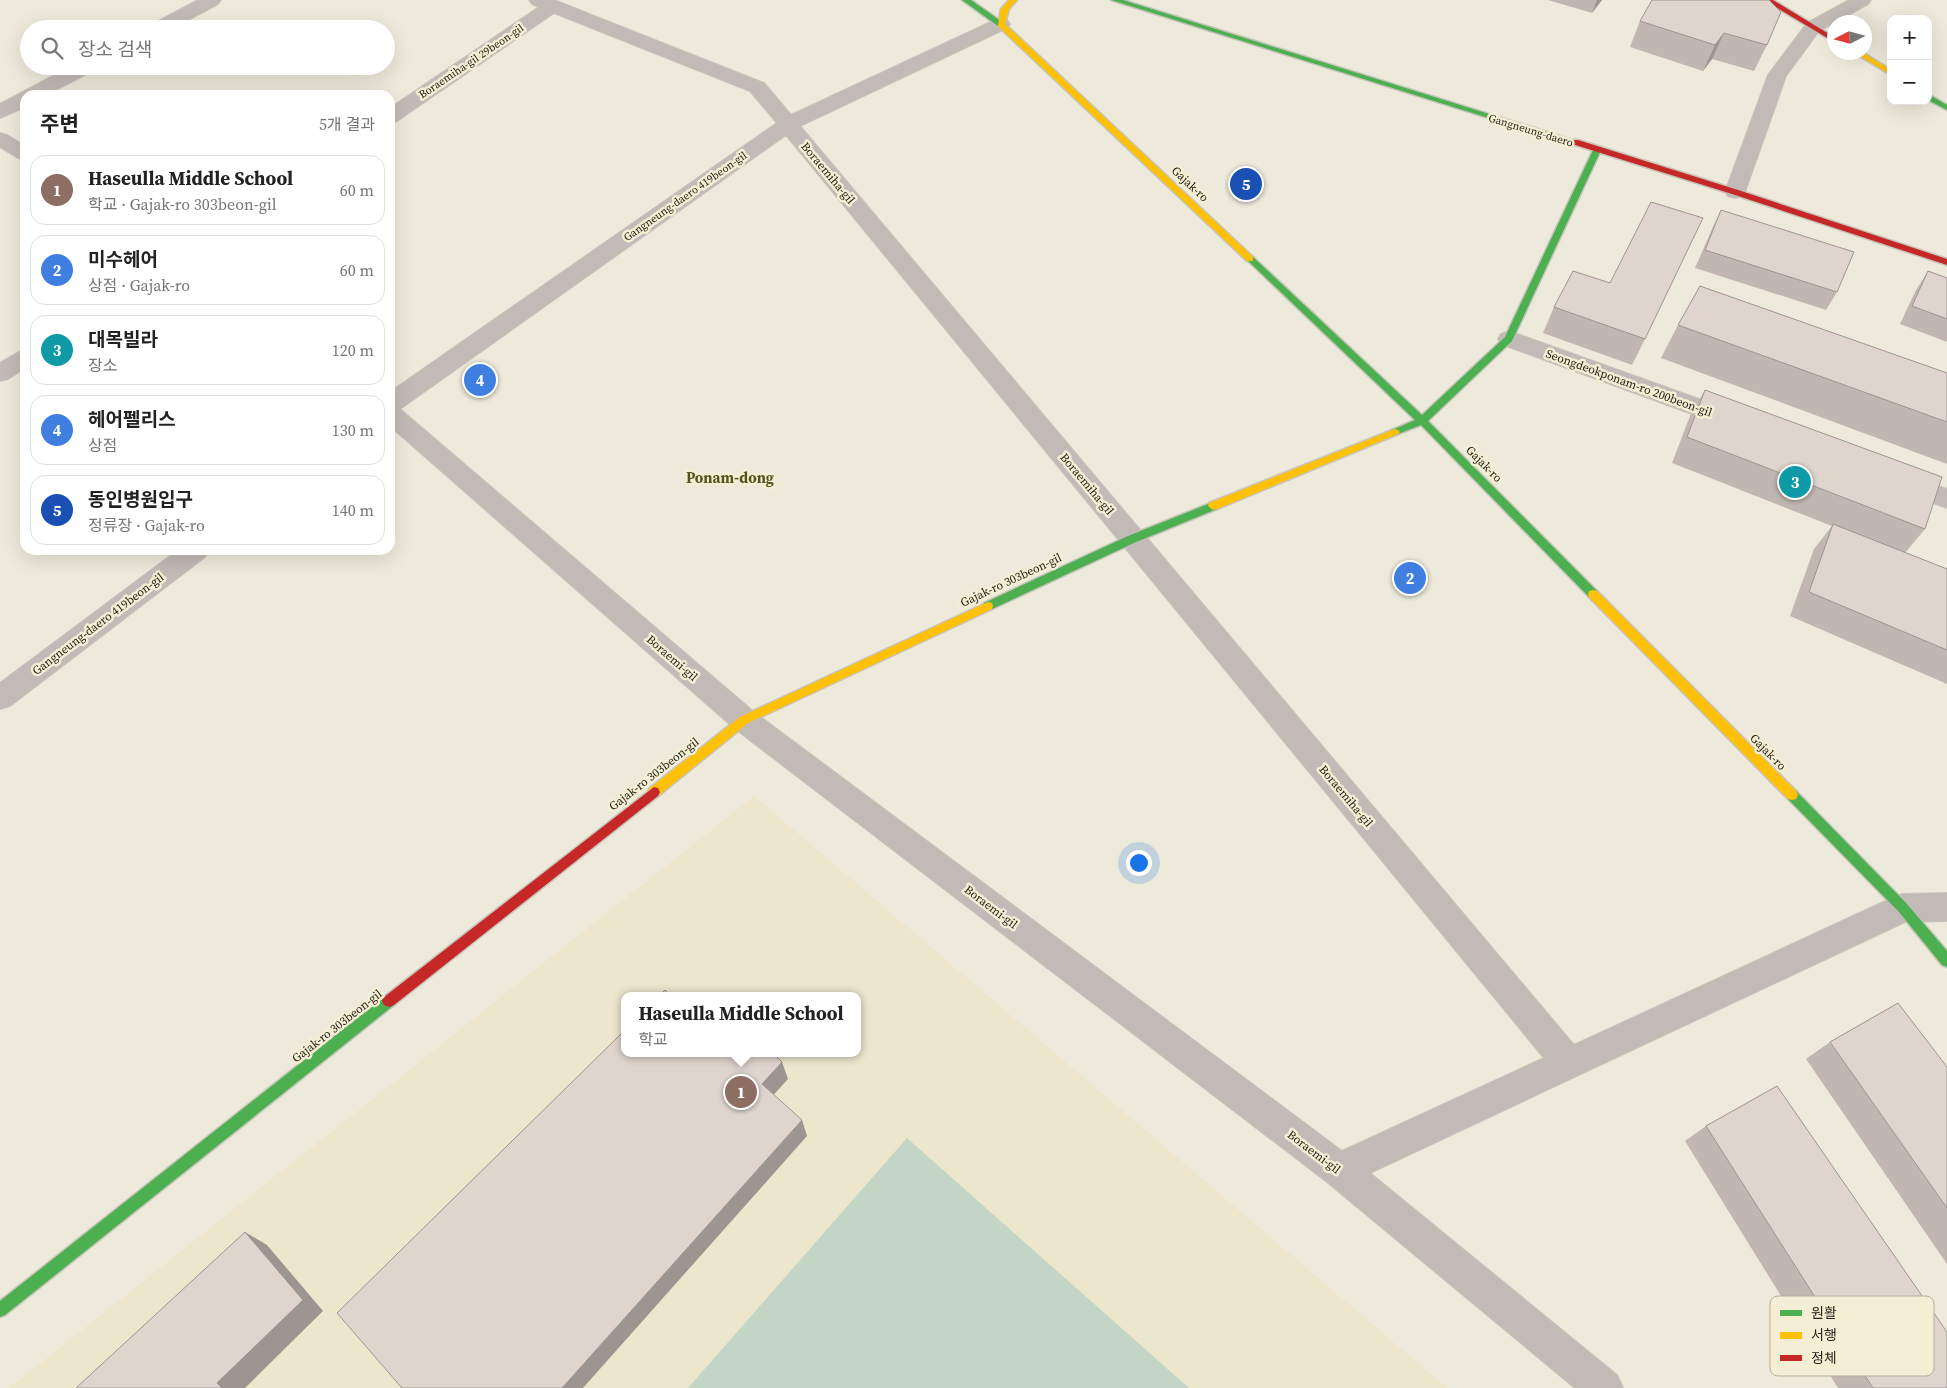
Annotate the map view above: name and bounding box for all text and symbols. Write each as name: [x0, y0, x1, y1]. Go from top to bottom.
north arrow: [1827, 15, 1872, 60]
map controls: [1887, 15, 1932, 105]
button: +: [1887, 15, 1932, 60]
search box: [20, 20, 395, 75]
street label: Boraemiha-gil 29beon-gil: [416, 21, 527, 102]
icon: search: [38, 34, 66, 62]
text: 장소 검색: [78, 36, 152, 62]
button: −: [1887, 60, 1932, 105]
text: 주변: [40, 109, 79, 138]
street label: Gangneung-daero: [1487, 110, 1575, 151]
text: 5개 결과: [319, 113, 375, 135]
street label: Boraemiha-gil: [797, 139, 859, 208]
street label: Gangneung-daero 419beon-gil: [621, 148, 750, 245]
street label: Gajak-ro: [1168, 163, 1212, 206]
text: Haseulla Middle School: [88, 165, 293, 191]
pin: 5: [1230, 165, 1262, 203]
text: 1: [53, 179, 61, 201]
text: 60 m: [340, 179, 374, 201]
text: 학교 · Gajak-ro 303beon-gil: [88, 193, 277, 215]
text: 미수헤어: [88, 246, 158, 272]
text: 2: [53, 259, 61, 281]
text: 60 m: [340, 259, 374, 281]
text: 상점 · Gajak-ro: [88, 274, 190, 296]
text: 대목빌라: [88, 326, 158, 352]
text: 3: [53, 339, 61, 361]
text: 120 m: [332, 339, 374, 361]
street label: Seongdeokponam-ro 200beon-gil: [1544, 345, 1715, 421]
text: 장소: [88, 354, 117, 376]
pin: 4: [464, 361, 496, 399]
text: 헤어펠리스: [88, 406, 175, 432]
text: 4: [53, 419, 61, 441]
text: 130 m: [332, 419, 374, 441]
text: 상점: [88, 434, 117, 456]
street label: Gajak-ro: [1462, 442, 1506, 486]
street label: Boraemiha-gil: [1056, 450, 1118, 519]
pin: 3: [1779, 463, 1811, 501]
district label: Ponam-dong: [686, 467, 774, 488]
text: 동인병원입구: [88, 486, 193, 512]
text: 5: [53, 499, 61, 521]
text: 140 m: [332, 499, 374, 521]
text: 정류장 · Gajak-ro: [88, 514, 205, 536]
street label: Gajak-ro 303beon-gil: [958, 549, 1065, 611]
pin: 2: [1394, 559, 1426, 597]
street label: Gangneung-daero 419beon-gil: [29, 569, 167, 679]
street label: Boraemi-gil: [643, 631, 701, 685]
street label: Gajak-ro: [1746, 730, 1790, 774]
street label: Gajak-ro 303beon-gil: [606, 734, 703, 814]
street label: Boraemiha-gil: [1315, 762, 1377, 831]
your location: [1126, 850, 1152, 876]
street label: Boraemi-gil: [961, 882, 1021, 933]
street label: Gajak-ro 303beon-gil: [289, 986, 386, 1066]
popup: [621, 992, 861, 1057]
text: Haseulla Middle School: [638, 1000, 844, 1026]
text: 학교: [638, 1028, 668, 1050]
pin: 1: [725, 1073, 757, 1111]
street label: Boraemi-gil: [1284, 1127, 1344, 1178]
legend: [1770, 1296, 1934, 1376]
text: 원활: [1811, 1303, 1837, 1323]
text: 서행: [1811, 1325, 1837, 1345]
text: 정체: [1811, 1348, 1837, 1368]

